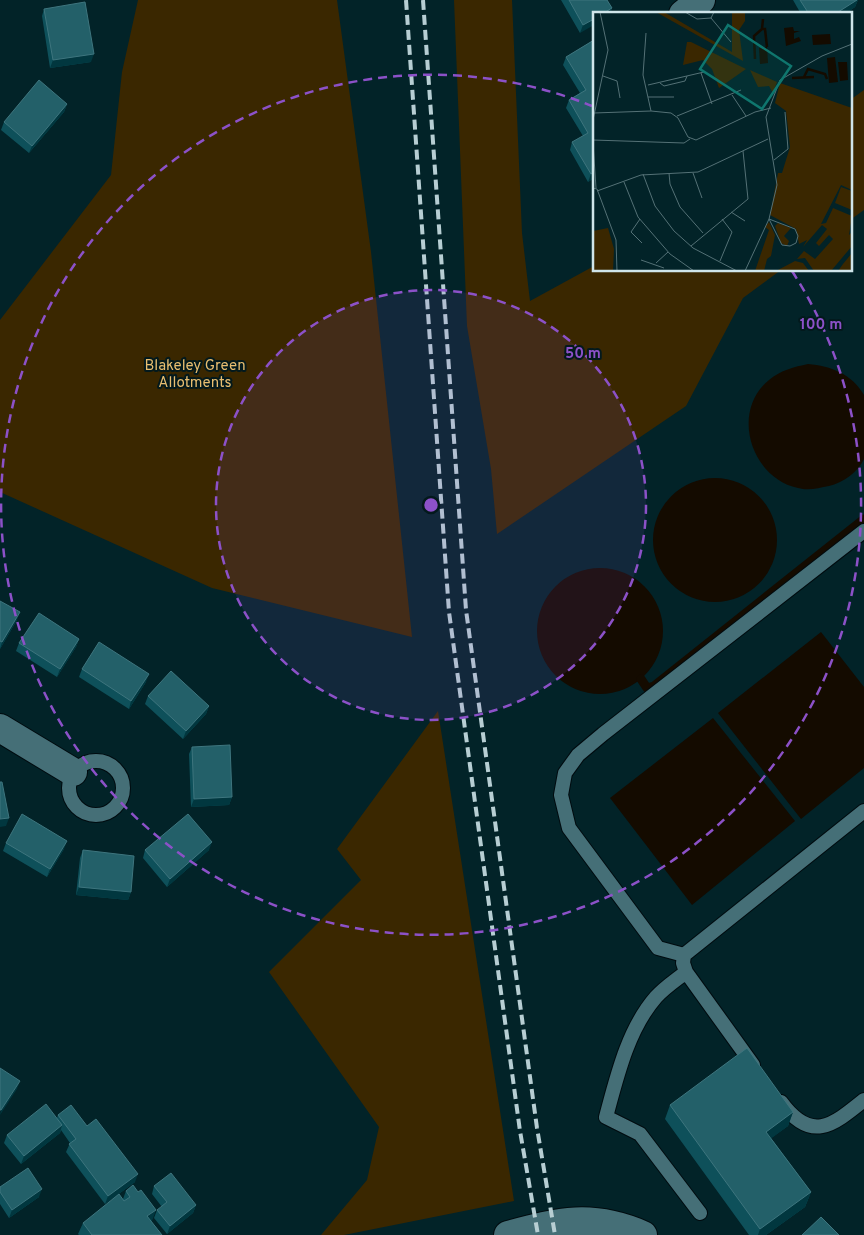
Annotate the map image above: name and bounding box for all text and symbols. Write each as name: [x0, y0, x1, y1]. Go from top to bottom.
inset map: [593, 12, 852, 271]
text: 100 m: [800, 316, 842, 335]
text: 50 m: [565, 345, 601, 364]
park label: Blakeley Green Allotments: [144, 357, 246, 393]
centre of rings: [422, 496, 440, 514]

